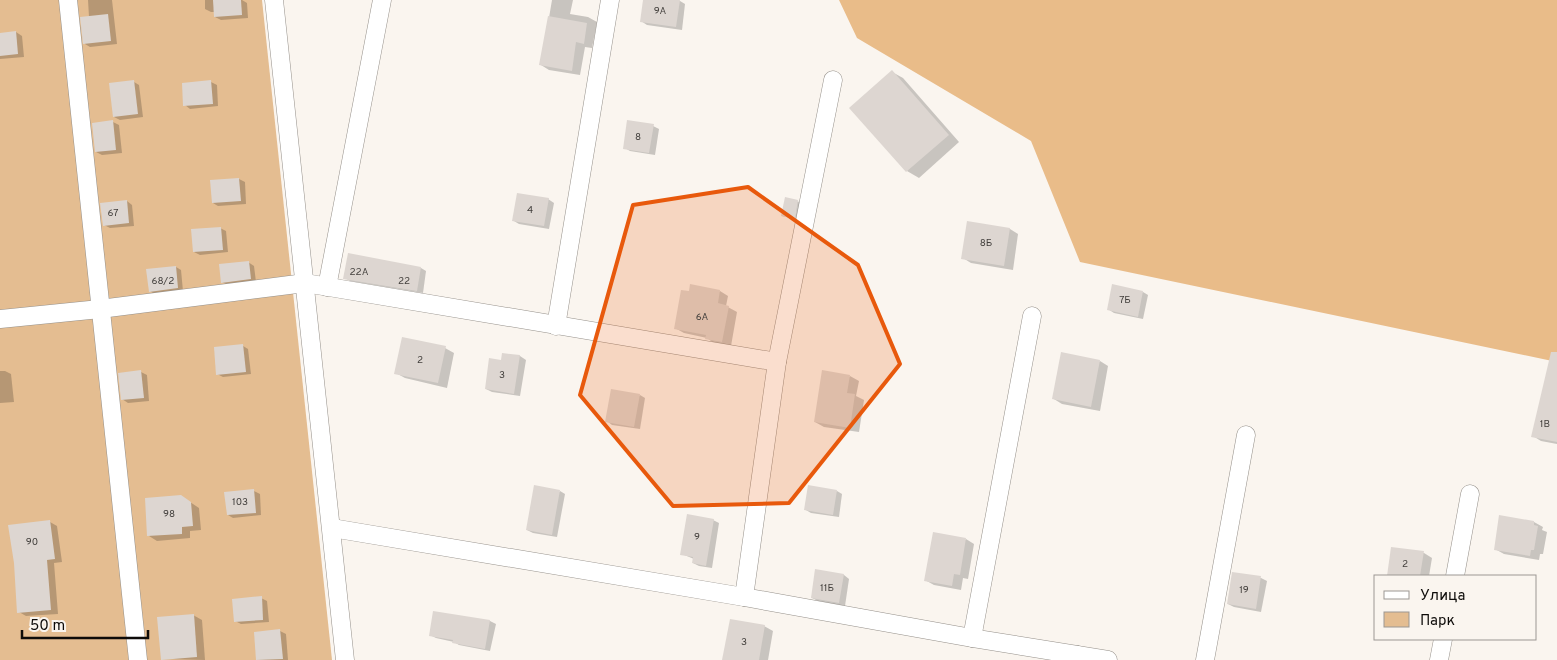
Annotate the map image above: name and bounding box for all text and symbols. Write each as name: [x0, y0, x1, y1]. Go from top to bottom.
house number: 9А: [654, 5, 666, 18]
house number: 8: [635, 131, 641, 144]
house number: 4: [527, 204, 533, 217]
house number: 67: [108, 207, 119, 220]
house number: 8Б: [980, 237, 992, 250]
house number: 22А: [349, 266, 369, 279]
house number: 68/2: [152, 275, 174, 288]
house number: 22: [398, 275, 410, 288]
house number: 7Б: [1119, 294, 1131, 307]
house number: 6А: [696, 311, 708, 324]
house number: 2: [417, 354, 423, 367]
house number: 3: [499, 369, 505, 382]
house number: 1В: [1540, 418, 1550, 431]
house number: 103: [232, 496, 248, 509]
house number: 98: [163, 508, 175, 521]
house number: 9: [694, 531, 700, 544]
house number: 90: [26, 536, 38, 549]
house number: 2: [1402, 558, 1408, 571]
legend: [1374, 575, 1537, 640]
house number: 11Б: [820, 582, 834, 595]
house number: 19: [1239, 584, 1249, 597]
text: Улица: [1420, 587, 1465, 606]
scale bar: [22, 608, 149, 640]
text: Парк: [1420, 612, 1455, 631]
text: 50 m: [30, 617, 65, 636]
house number: 3: [741, 636, 747, 649]

